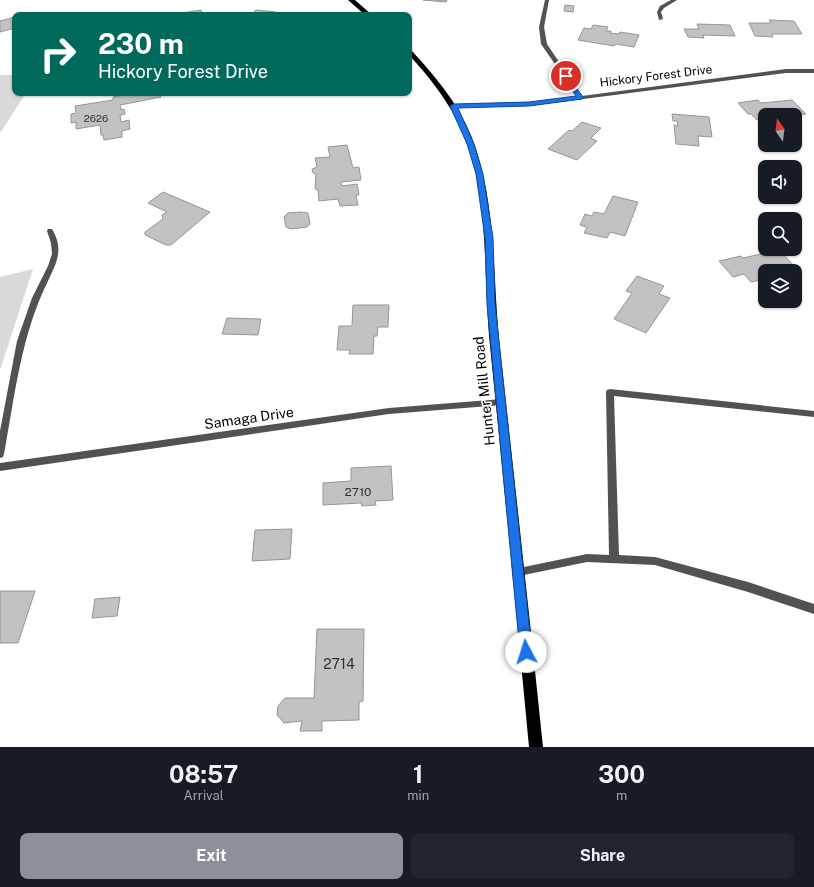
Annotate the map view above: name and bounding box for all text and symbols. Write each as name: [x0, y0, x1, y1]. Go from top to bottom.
text: 230 m: [98, 27, 184, 60]
icon: right: [32, 28, 84, 80]
pin: [549, 59, 583, 93]
text: Hickory Forest Drive: [98, 61, 268, 82]
street label: Hickory Forest Drive: [599, 62, 713, 90]
icon: arrive: [555, 65, 577, 87]
north arrow: [758, 108, 802, 152]
map controls: [758, 108, 802, 308]
house number: 2626: [84, 112, 108, 124]
button: sound: [758, 160, 802, 204]
button: search: [758, 212, 802, 256]
button: layers: [758, 264, 802, 308]
street label: Hunter Mill Road: [470, 336, 498, 446]
street label: Samaga Drive: [203, 404, 295, 432]
house number: 2710: [345, 485, 371, 499]
position arrow: [505, 631, 547, 673]
house number: 2714: [323, 656, 355, 672]
text: 08:57: [169, 760, 238, 788]
text: 1: [413, 760, 423, 788]
text: 300: [598, 760, 645, 788]
text: Arrival: [184, 788, 224, 803]
text: min: [407, 788, 429, 803]
text: m: [616, 788, 627, 803]
button: Exit: [20, 833, 403, 879]
button: Share: [411, 833, 794, 879]

